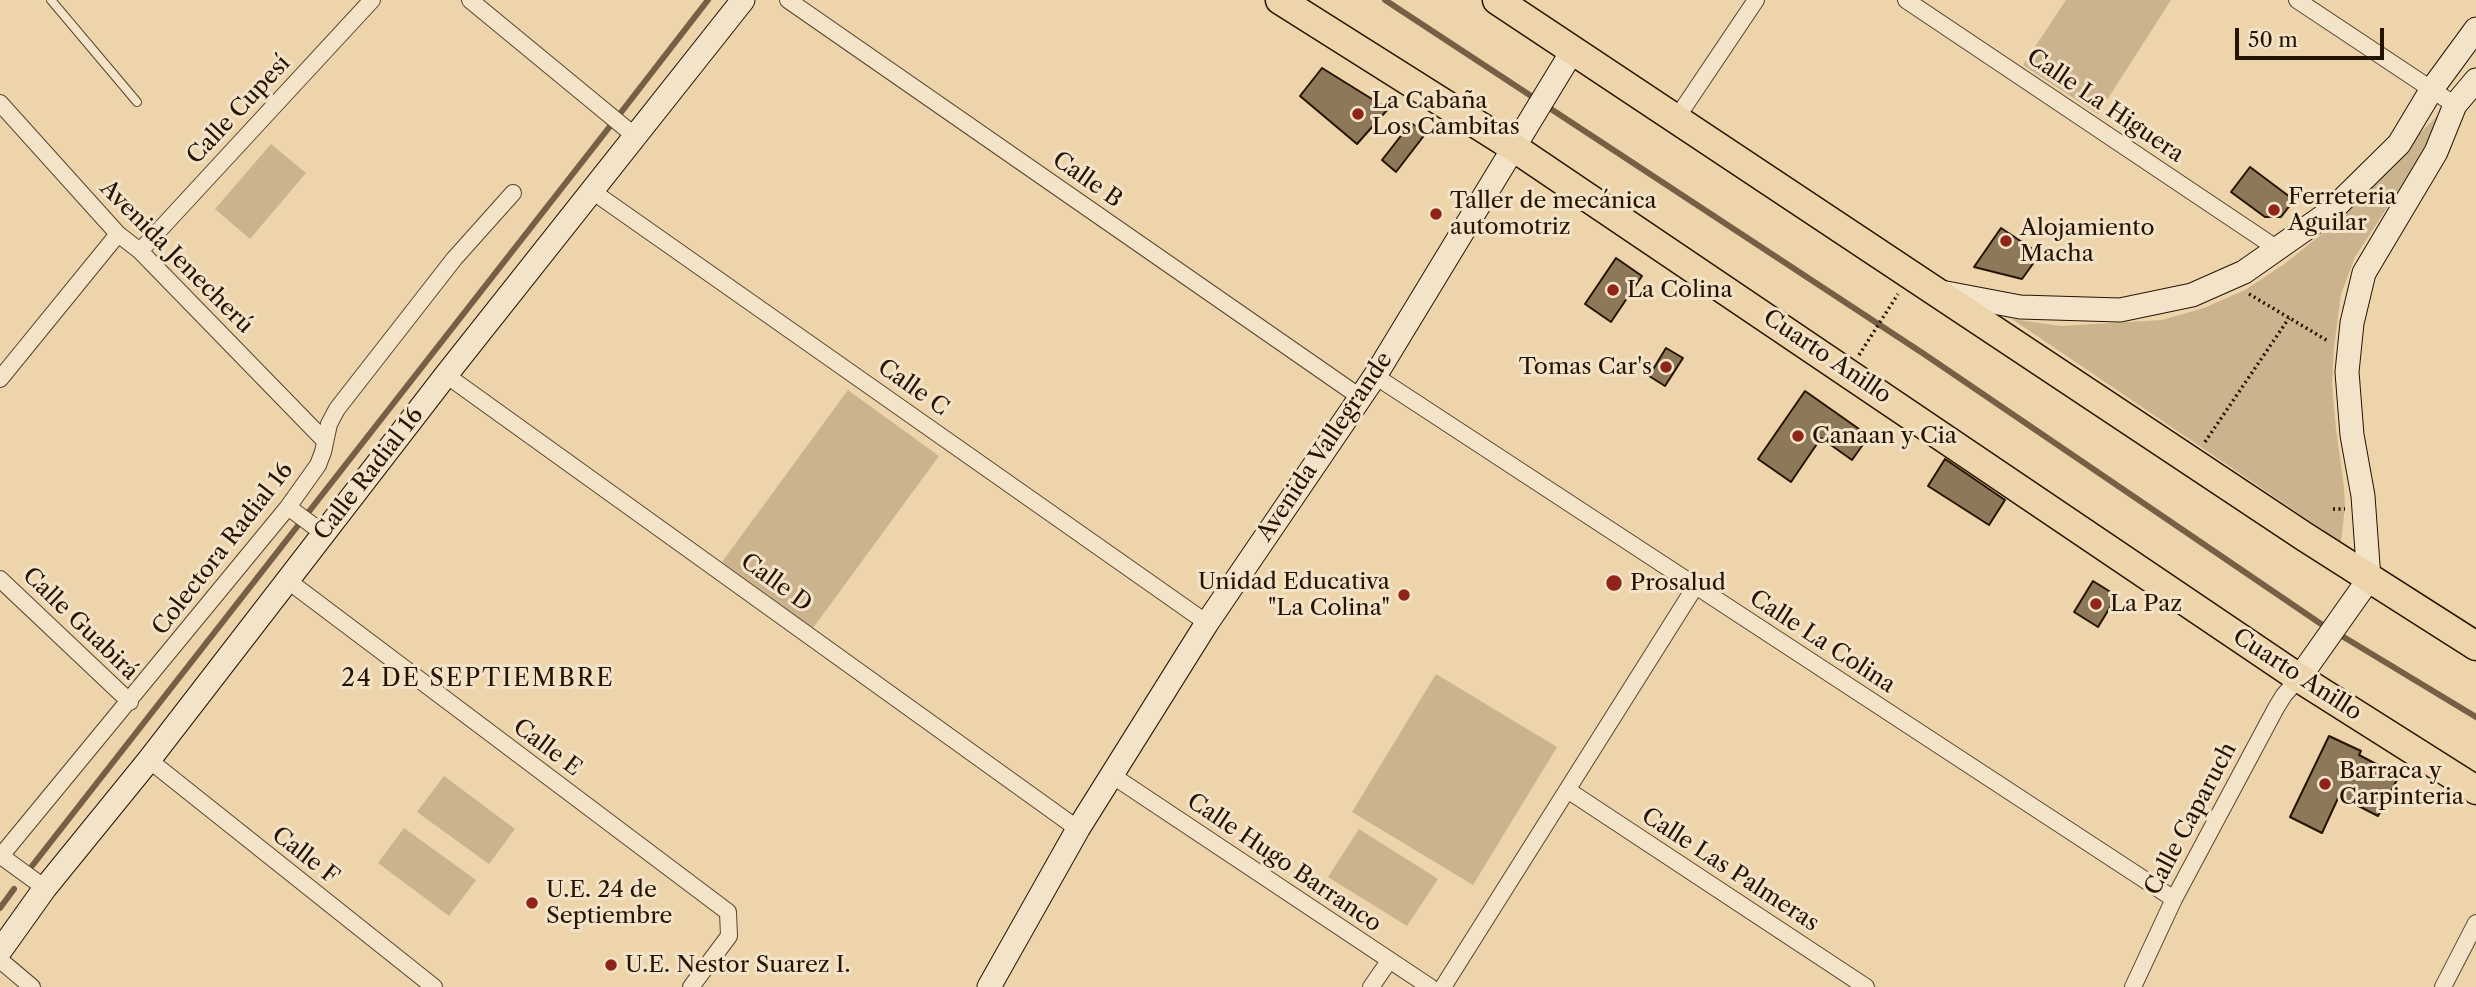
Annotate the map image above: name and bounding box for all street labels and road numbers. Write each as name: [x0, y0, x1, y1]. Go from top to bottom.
street label: Calle La Higuera: [2021, 43, 2189, 169]
street label: Calle Cupesí: [182, 50, 296, 170]
street label: Calle B: [1047, 146, 1127, 214]
street label: Avenida Jenecherú: [94, 175, 258, 339]
street label: Cuarto Anillo: [1758, 304, 1896, 410]
street label: Avenida Vallegrande: [1251, 347, 1399, 547]
street label: Calle C: [872, 354, 954, 422]
street label: Calle Radial 16: [309, 402, 429, 546]
street label: Colectora Radial 16: [147, 457, 299, 641]
street label: Calle D: [735, 548, 817, 618]
street label: Calle Guabirá: [16, 562, 144, 686]
street label: Calle La Colina: [1744, 585, 1900, 699]
street label: Cuarto Anillo: [2227, 623, 2367, 727]
street label: Calle E: [507, 713, 587, 783]
street label: Calle Caparuch: [2139, 738, 2243, 900]
street label: Calle Hugo Barranco: [1182, 788, 1386, 938]
street label: Calle Las Palmeras: [1636, 802, 1824, 938]
street label: Calle F: [266, 821, 344, 891]

